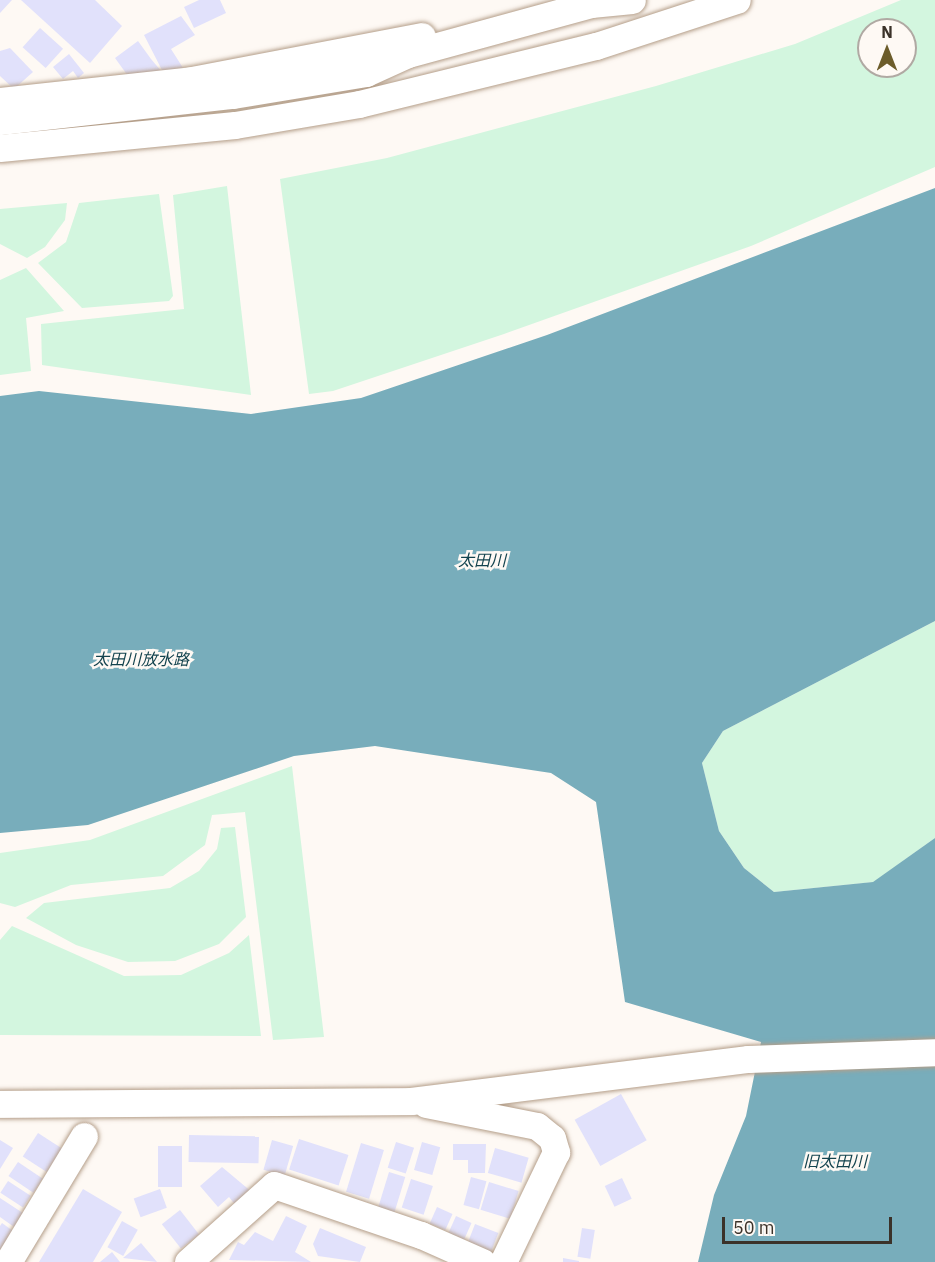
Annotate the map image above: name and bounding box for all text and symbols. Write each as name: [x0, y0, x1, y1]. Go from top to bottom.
north arrow: [857, 18, 917, 78]
text: N: [881, 22, 893, 42]
water label: 太田川: [458, 550, 506, 570]
water label: 太田川放水路: [93, 649, 189, 669]
water label: 旧太田川: [803, 1151, 867, 1171]
scale bar: [725, 1205, 894, 1243]
text: 50 m: [733, 1216, 775, 1239]

